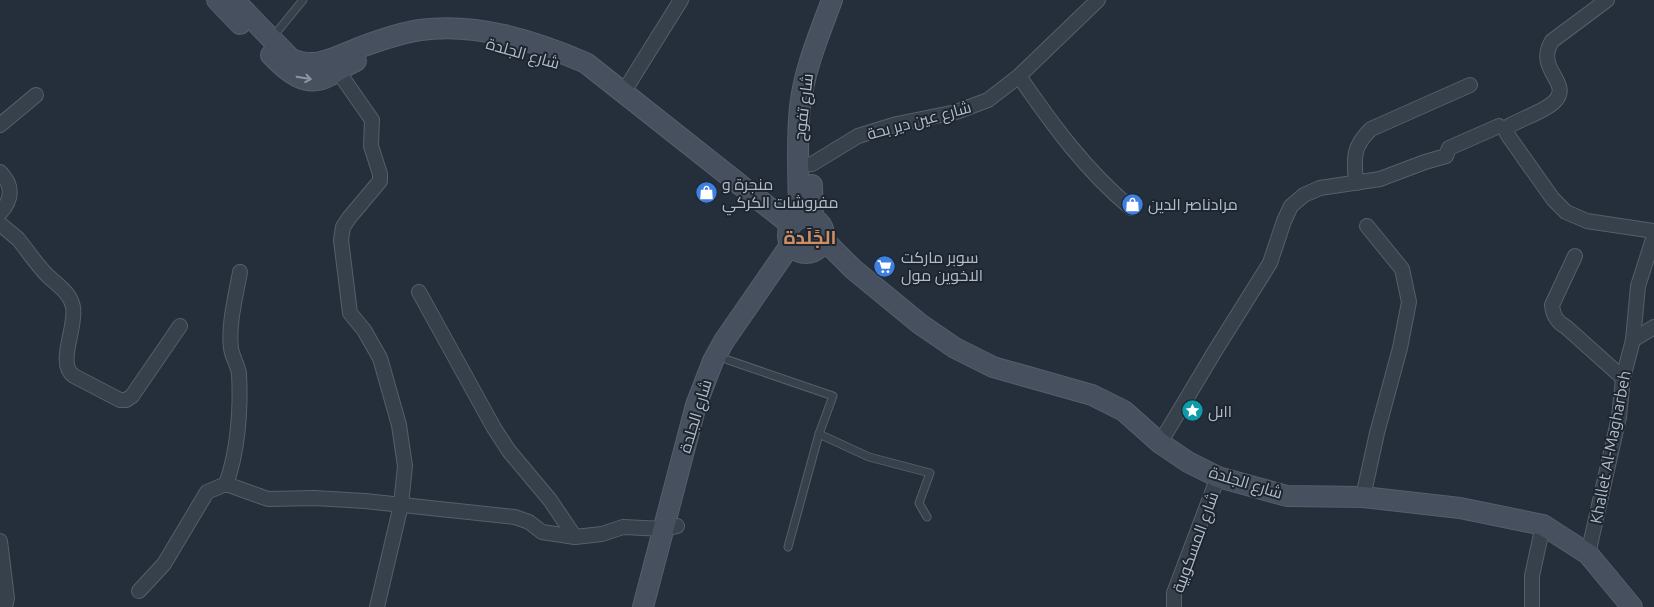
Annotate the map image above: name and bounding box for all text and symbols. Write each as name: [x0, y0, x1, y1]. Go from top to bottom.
street label: شارع الجلدة: [483, 34, 562, 75]
street label: شارع تفوح: [790, 72, 819, 142]
one-way arrow: [296, 74, 312, 84]
street label: شارع عين دير بحة: [865, 97, 974, 145]
place label: منجرة و مفروشات الكركي: [722, 175, 838, 216]
shop icon: منجرة و مفروشات الكركي: [694, 181, 718, 205]
shop icon: مرادناصر الدين: [1120, 192, 1144, 216]
place label: مرادناصر الدين: [1148, 195, 1238, 215]
district label: الجًلَدة: [784, 226, 836, 248]
place label: سوبر ماركت الاخوين مول: [901, 248, 983, 286]
supermarket icon: سوبر ماركت الاخوين مول: [873, 254, 897, 278]
street label: Khallet Al-Magharbeh: [1586, 369, 1634, 525]
street label: شارع الجلدة: [675, 377, 718, 456]
place icon: ااىل: [1180, 399, 1204, 423]
place label: ااىل: [1208, 402, 1232, 422]
street label: شارع الجلدة: [1206, 462, 1285, 505]
street label: شارع المسكوبية: [1168, 489, 1224, 596]

